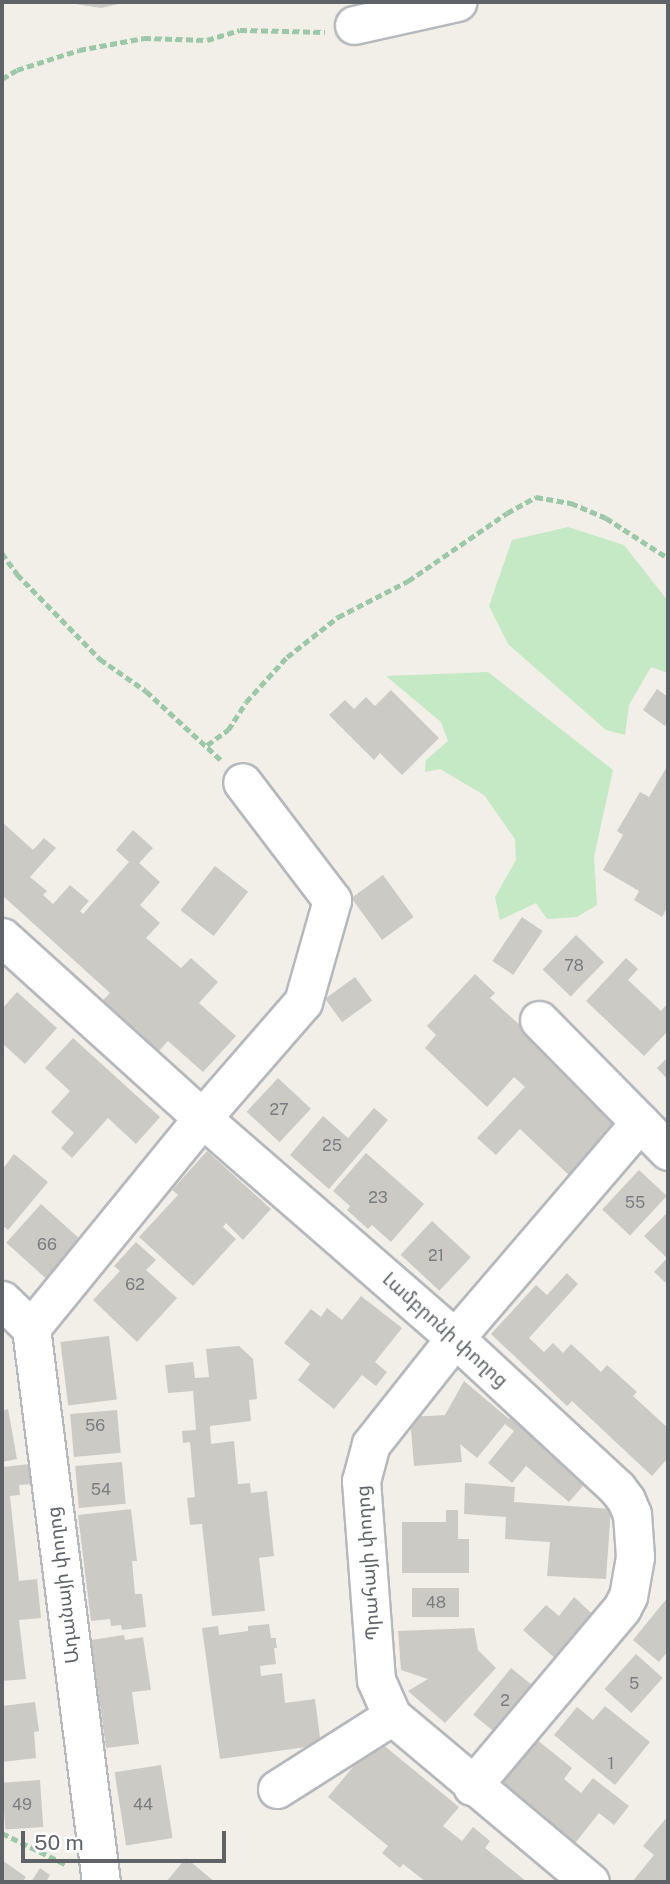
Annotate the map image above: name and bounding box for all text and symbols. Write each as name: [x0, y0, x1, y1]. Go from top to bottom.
house number: 78: [564, 956, 584, 976]
house number: 27: [269, 1100, 289, 1120]
house number: 25: [322, 1136, 342, 1156]
house number: 23: [368, 1188, 388, 1208]
house number: 55: [625, 1193, 645, 1213]
house number: 66: [37, 1235, 57, 1255]
house number: 21: [428, 1246, 444, 1266]
street label: Լամբրոնի փողոց: [378, 1268, 512, 1392]
house number: 62: [125, 1275, 145, 1295]
house number: 56: [85, 1416, 105, 1436]
house number: 54: [91, 1480, 111, 1500]
street label: Պրահայի փողոց: [351, 1485, 385, 1641]
street label: Ադանայի փողոց: [42, 1505, 84, 1665]
house number: 48: [426, 1593, 446, 1613]
house number: 5: [629, 1674, 639, 1694]
house number: 2: [500, 1691, 510, 1711]
house number: 1: [608, 1754, 614, 1774]
house number: 49: [12, 1795, 32, 1815]
house number: 44: [133, 1795, 153, 1815]
scale bar: [24, 1818, 229, 1862]
text: 50 m: [34, 1830, 84, 1855]

